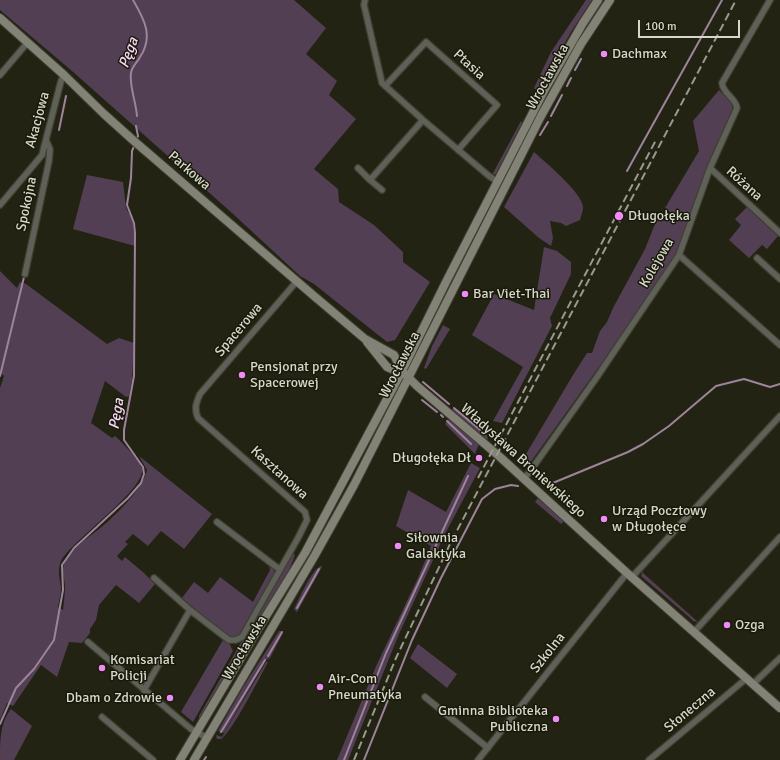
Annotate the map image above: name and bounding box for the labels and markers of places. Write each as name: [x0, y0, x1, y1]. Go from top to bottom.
place label: Dachmax: [612, 46, 667, 62]
marker: Dachmax: [599, 49, 609, 59]
place label: Długołęka: [628, 208, 690, 224]
marker: Długołęka: [613, 210, 625, 222]
place label: Bar Viet-Thai: [473, 286, 550, 302]
marker: Bar Viet-Thai: [460, 289, 470, 299]
place label: Pensjonat przy Spacerowej: [250, 359, 338, 392]
marker: Pensjonat przy Spacerowej: [237, 370, 247, 380]
place label: Długołęka Dł: [392, 450, 471, 466]
marker: Długołęka Dł: [474, 453, 484, 463]
place label: Urząd Pocztowy w Długołęce: [612, 503, 707, 536]
marker: Urząd Pocztowy w Długołęce: [599, 514, 609, 524]
place label: Siłownia Galaktyka: [406, 530, 466, 562]
marker: Siłownia Galaktyka: [393, 541, 403, 551]
place label: Ozga: [735, 617, 765, 633]
marker: Ozga: [722, 620, 732, 630]
place label: Komisariat Policji: [110, 652, 175, 684]
marker: Komisariat Policji: [97, 663, 107, 673]
place label: Air-Com Pneumatyka: [328, 671, 402, 704]
marker: Air-Com Pneumatyka: [315, 682, 325, 692]
place label: Dbam o Zdrowie: [66, 690, 162, 706]
marker: Dbam o Zdrowie: [165, 693, 175, 703]
place label: Gminna Biblioteka Publiczna: [438, 703, 548, 736]
marker: Gminna Biblioteka Publiczna: [551, 714, 561, 724]

